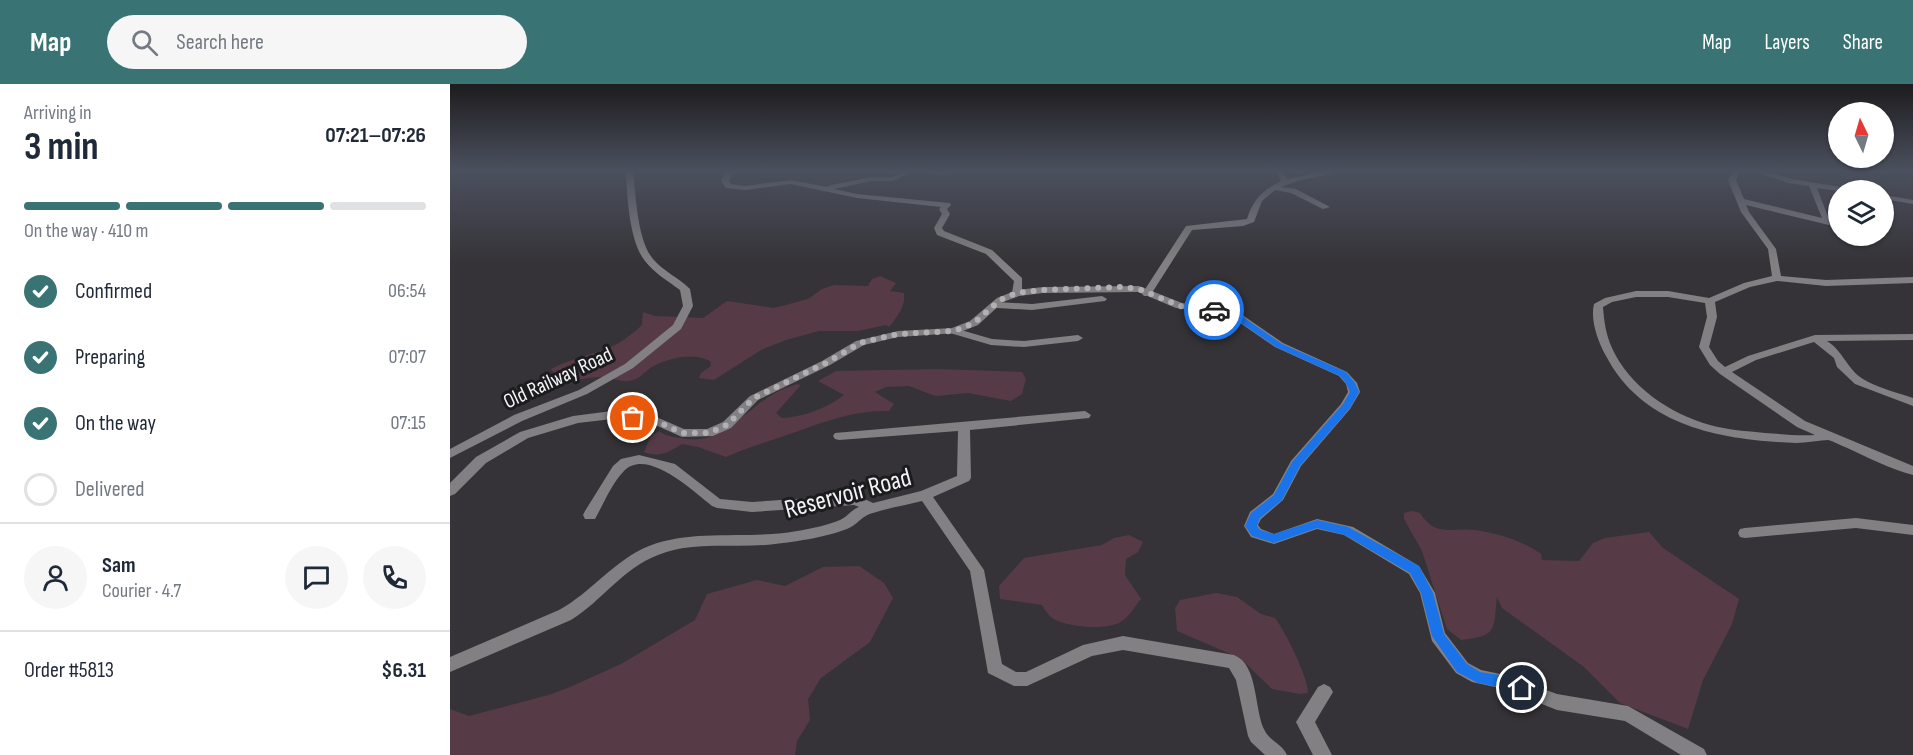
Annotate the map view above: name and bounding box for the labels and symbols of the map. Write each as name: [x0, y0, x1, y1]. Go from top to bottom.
north arrow: [1828, 102, 1894, 168]
courier: [1184, 280, 1244, 340]
street label: Old Railway Road: [499, 342, 617, 414]
pin: [607, 392, 658, 443]
street label: Reservoir Road: [781, 462, 915, 526]
pin: [1496, 662, 1547, 713]

